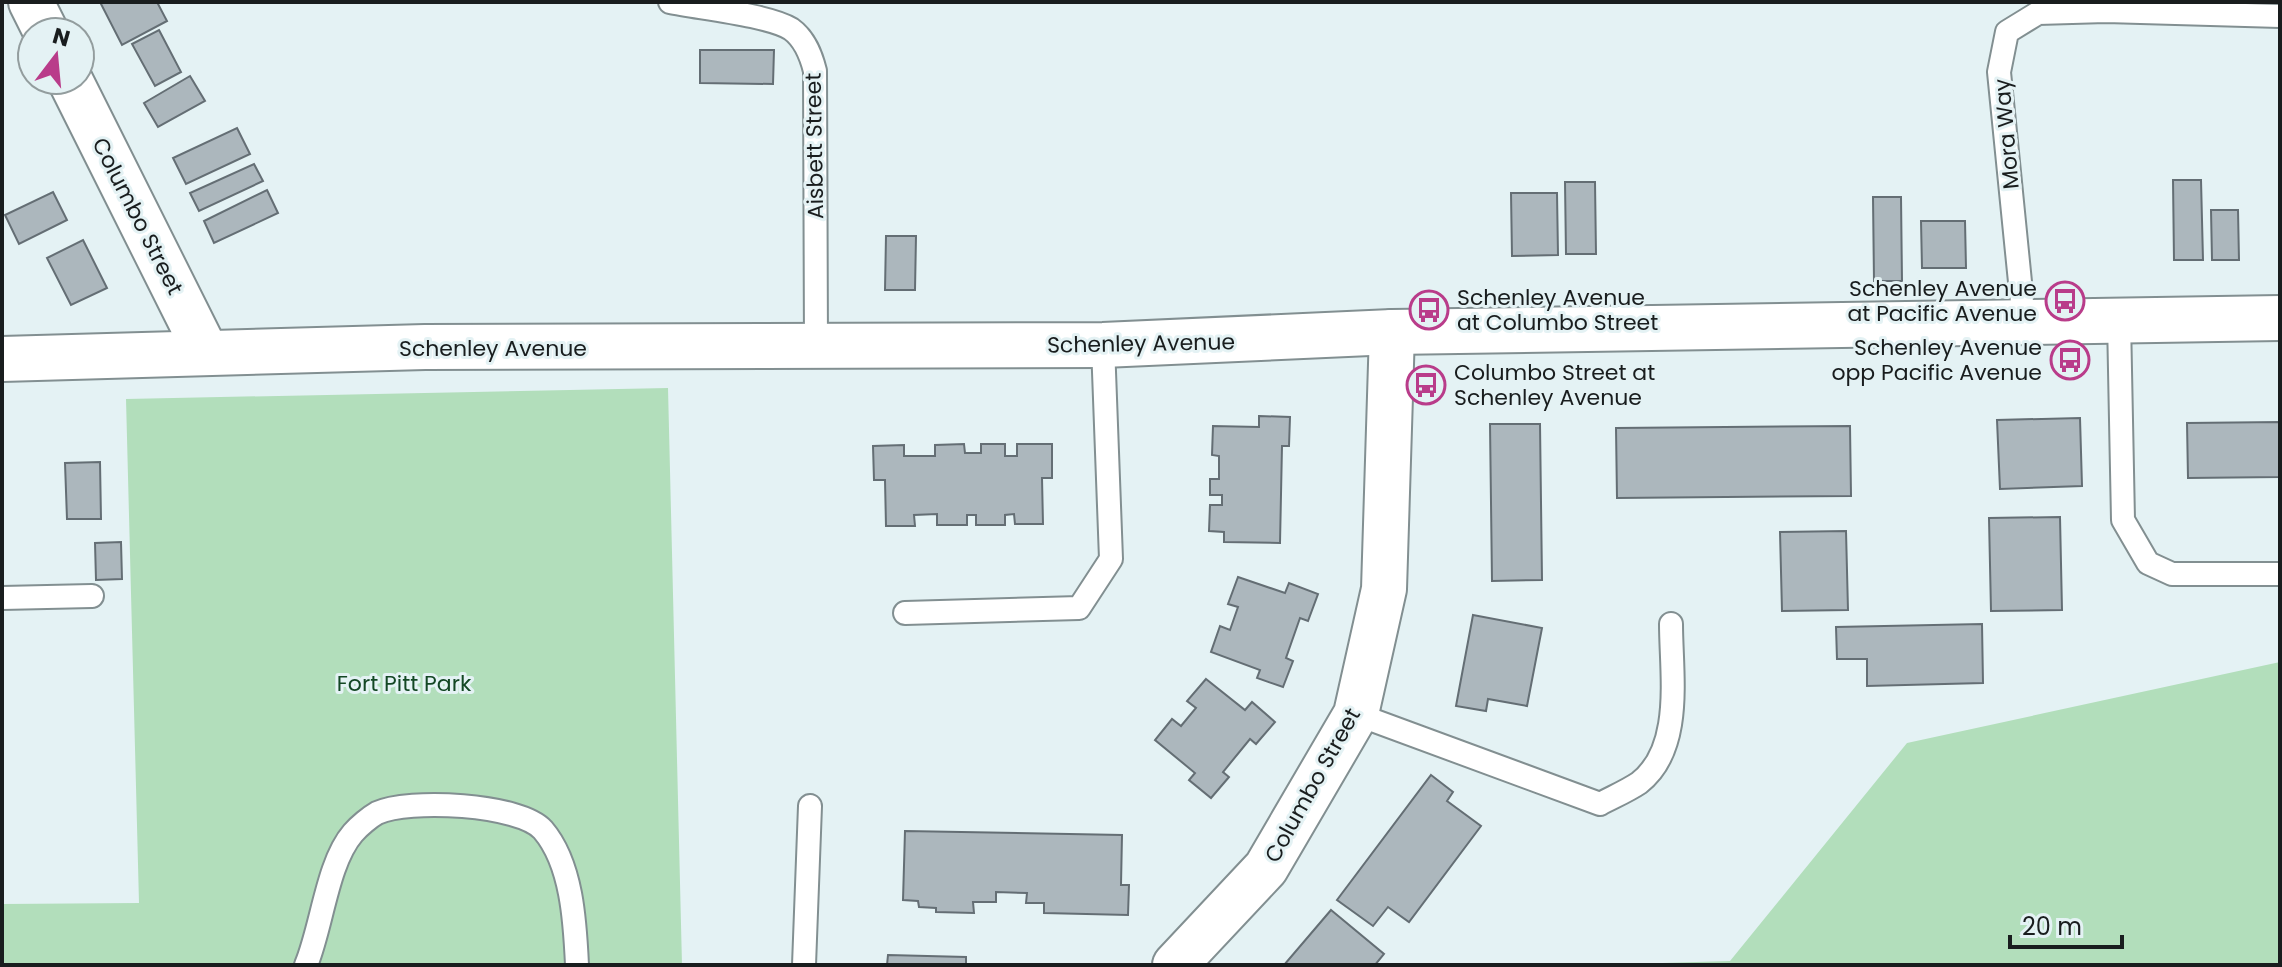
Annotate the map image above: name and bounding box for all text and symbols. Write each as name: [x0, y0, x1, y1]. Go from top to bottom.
north arrow: [16, 16, 96, 96]
text: N: [49, 20, 74, 54]
street label: Aisbett Street: [798, 72, 831, 220]
street label: Mora Way: [1986, 77, 2027, 190]
street label: Columbo Street: [85, 132, 191, 300]
place label: Schenley Avenue at Pacific Avenue: [1847, 273, 2037, 329]
bus stop icon: Schenley Avenue at Pacific Avenue: [2044, 280, 2086, 322]
place label: Schenley Avenue at Columbo Street: [1457, 282, 1658, 338]
bus stop icon: Schenley Avenue at Columbo Street: [1408, 289, 1450, 331]
street label: Schenley Avenue: [1047, 326, 1235, 361]
place label: Schenley Avenue opp Pacific Avenue: [1831, 332, 2042, 388]
street label: Schenley Avenue: [399, 333, 587, 364]
bus stop icon: Schenley Avenue opp Pacific Avenue: [2049, 339, 2091, 381]
place label: Columbo Street at Schenley Avenue: [1454, 357, 1655, 413]
bus stop icon: Columbo Street at Schenley Avenue: [1405, 364, 1447, 406]
park label: Fort Pitt Park: [337, 668, 472, 699]
street label: Columbo Street: [1257, 702, 1368, 868]
scale bar: [2010, 899, 2122, 949]
text: 20 m: [2022, 910, 2082, 943]

